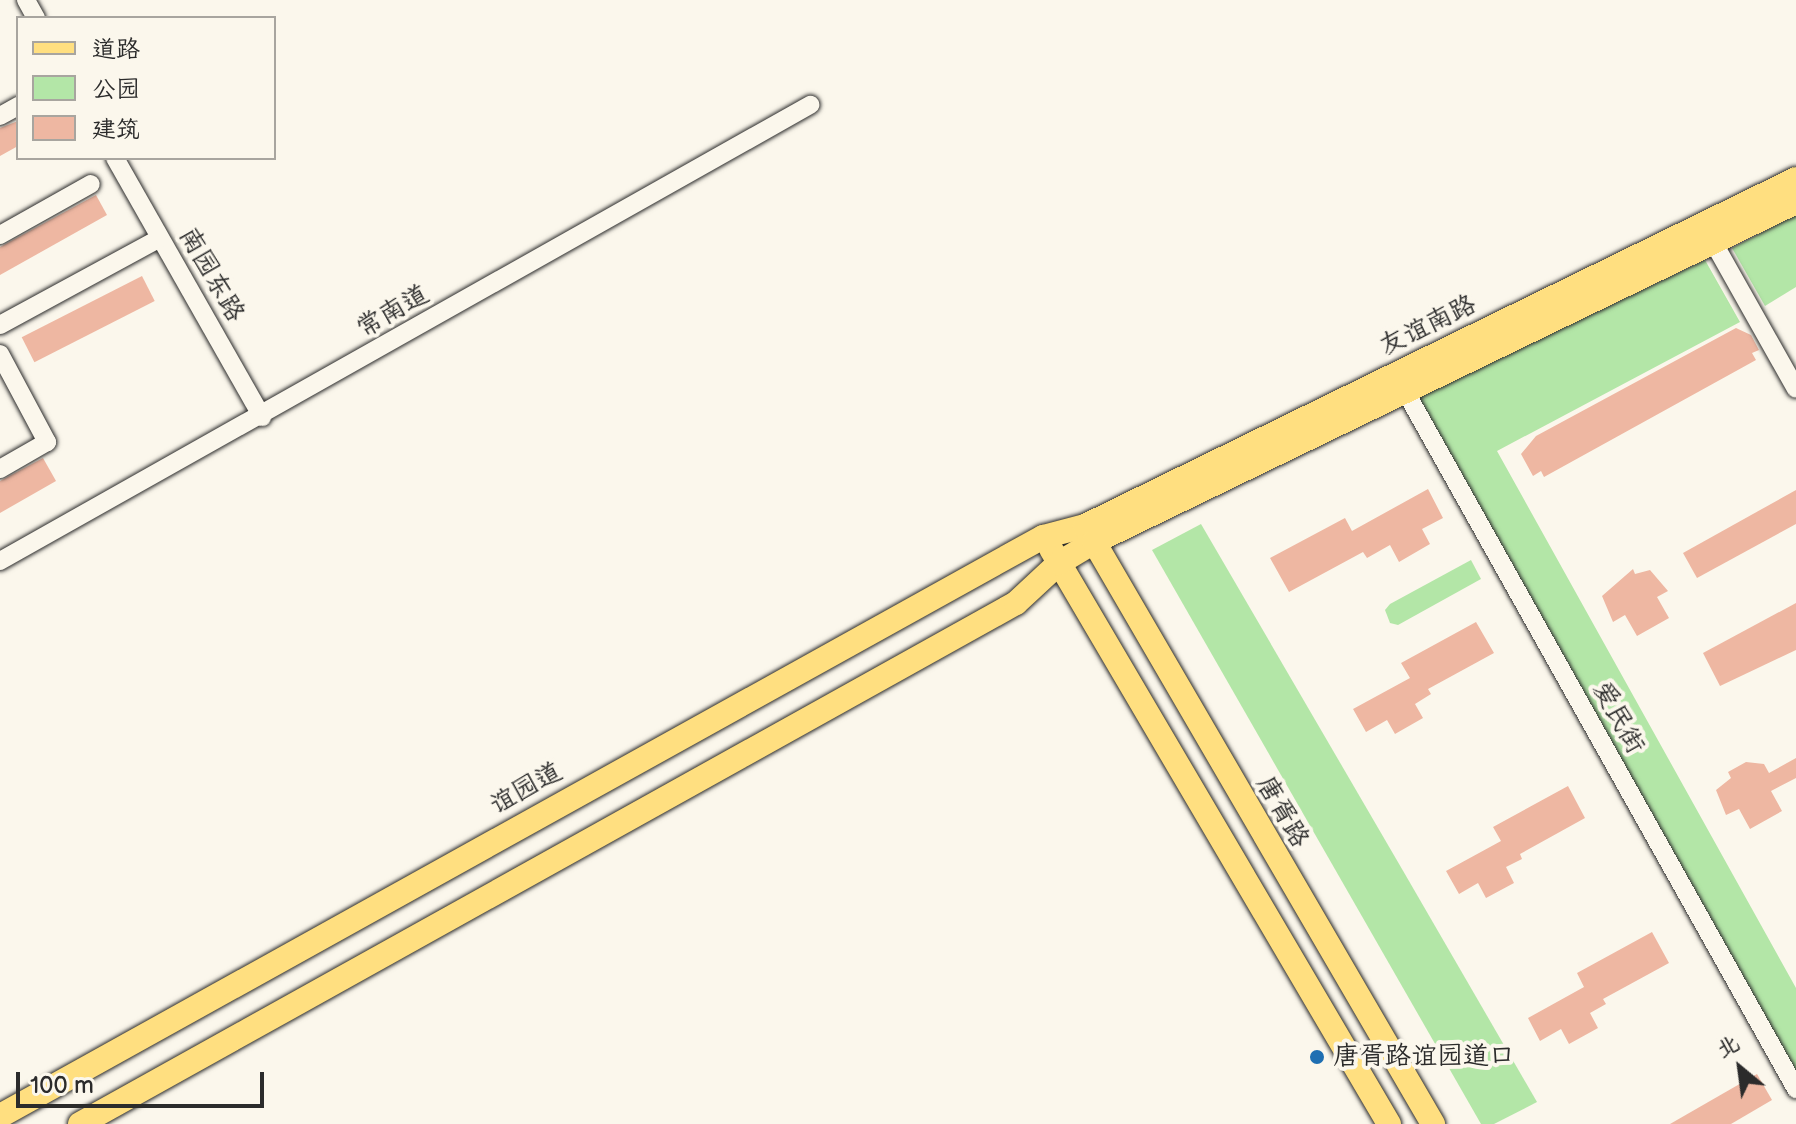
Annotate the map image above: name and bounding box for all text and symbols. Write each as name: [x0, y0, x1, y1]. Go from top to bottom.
legend: [16, 16, 276, 160]
text: 道路: [92, 35, 140, 64]
text: 公园: [92, 75, 140, 104]
text: 建筑: [92, 115, 140, 144]
street label: 南园东路: [171, 222, 251, 328]
street label: 常南道: [351, 279, 435, 345]
street label: 友谊南路: [1374, 289, 1482, 363]
street label: 爱民街: [1585, 676, 1651, 760]
street label: 谊园道: [484, 756, 568, 822]
street label: 唐胥路: [1249, 770, 1315, 854]
north arrow: [1700, 1028, 1780, 1108]
text: 北: [1712, 1029, 1744, 1064]
place label: 唐胥路谊园道口: [1333, 1041, 1515, 1073]
marker: 唐胥路谊园道口: [1308, 1048, 1326, 1066]
scale bar: [20, 1056, 268, 1106]
text: 100 m: [30, 1071, 94, 1100]

